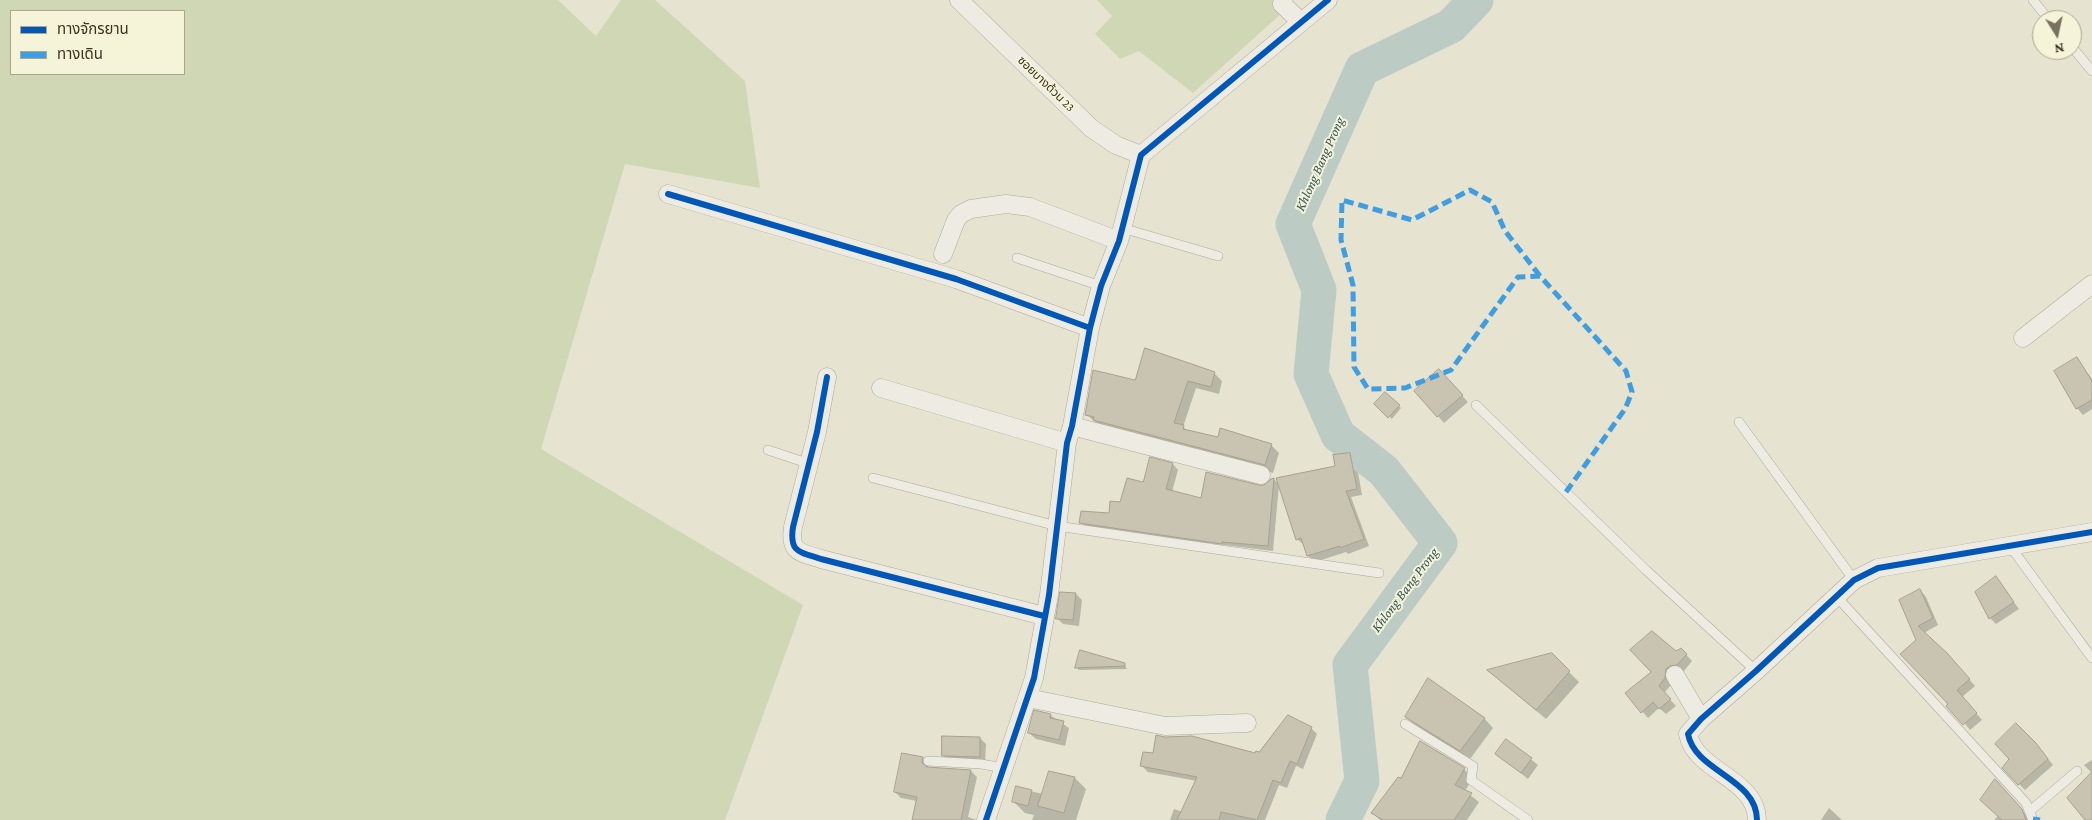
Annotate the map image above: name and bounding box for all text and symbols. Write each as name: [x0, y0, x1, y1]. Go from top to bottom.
legend: [10, 10, 185, 75]
north arrow: [2032, 10, 2082, 60]
text: ทางจักรยาน: [57, 21, 129, 37]
text: N: [2053, 40, 2066, 57]
text: ทางเดิน: [57, 46, 103, 62]
street label: ซอยบางด้วน 23: [1015, 53, 1077, 115]
water label: Khlong Bang Prong: [1292, 114, 1348, 214]
water label: Khlong Bang Prong: [1368, 545, 1442, 635]

